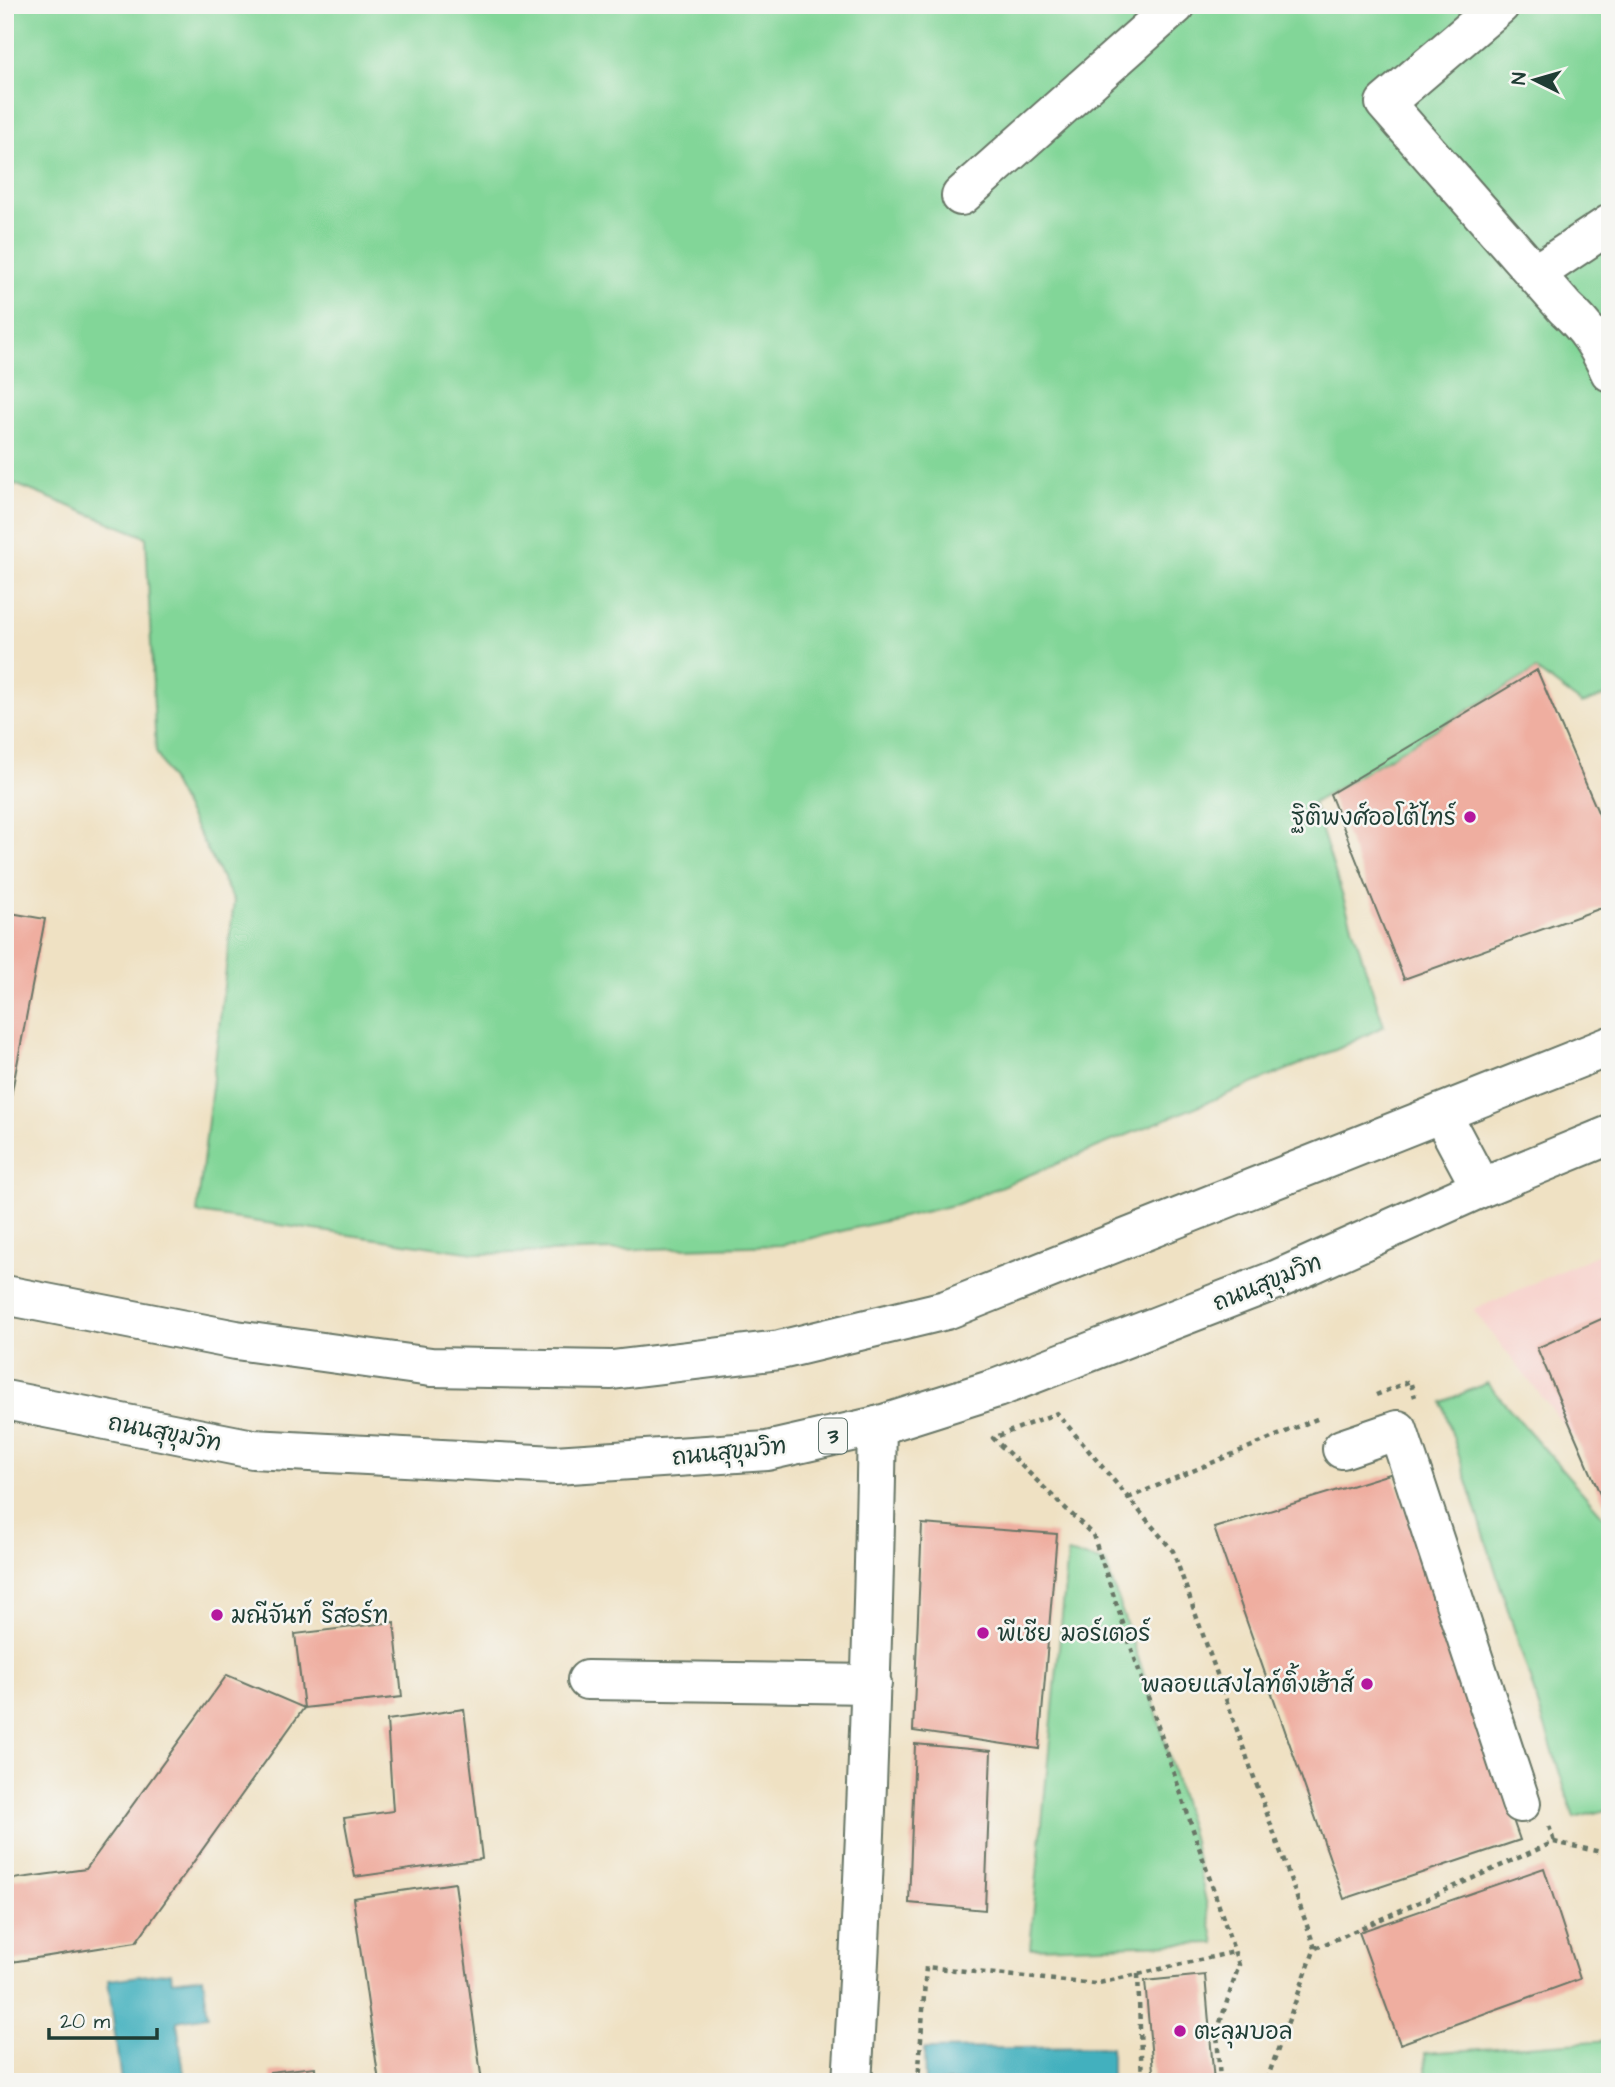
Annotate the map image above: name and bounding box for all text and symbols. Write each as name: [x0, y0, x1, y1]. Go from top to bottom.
north arrow: [1500, 46, 1570, 116]
text: N: [1506, 71, 1534, 86]
place label: ฐิติพงศ์ออโต้ไทร์: [1291, 801, 1456, 834]
marker: ฐิติพงศ์ออโต้ไทร์: [1462, 809, 1478, 825]
street label: ถนนสุขุมวิท: [1208, 1247, 1327, 1320]
street label: ถนนสุขุมวิท: [105, 1406, 224, 1461]
road number: 3: [819, 1418, 847, 1454]
street label: ถนนสุขุมวิท: [670, 1430, 788, 1475]
place label: มณีจันท์ รีสอร์ท: [231, 1599, 389, 1632]
marker: มณีจันท์ รีสอร์ท: [209, 1607, 225, 1623]
place label: พีเชีย มอร์เตอร์: [997, 1617, 1151, 1650]
marker: พีเชีย มอร์เตอร์: [975, 1625, 991, 1641]
place label: พลอยแสงไลท์ติ้งเฮ้าส์: [1141, 1662, 1355, 1701]
marker: พลอยแสงไลท์ติ้งเฮ้าส์: [1359, 1676, 1375, 1692]
scale bar: [49, 1996, 158, 2040]
text: 20 m: [60, 2007, 111, 2036]
place label: ตะลุมบอล: [1194, 2016, 1293, 2049]
marker: ตะลุมบอล: [1172, 2023, 1188, 2039]

